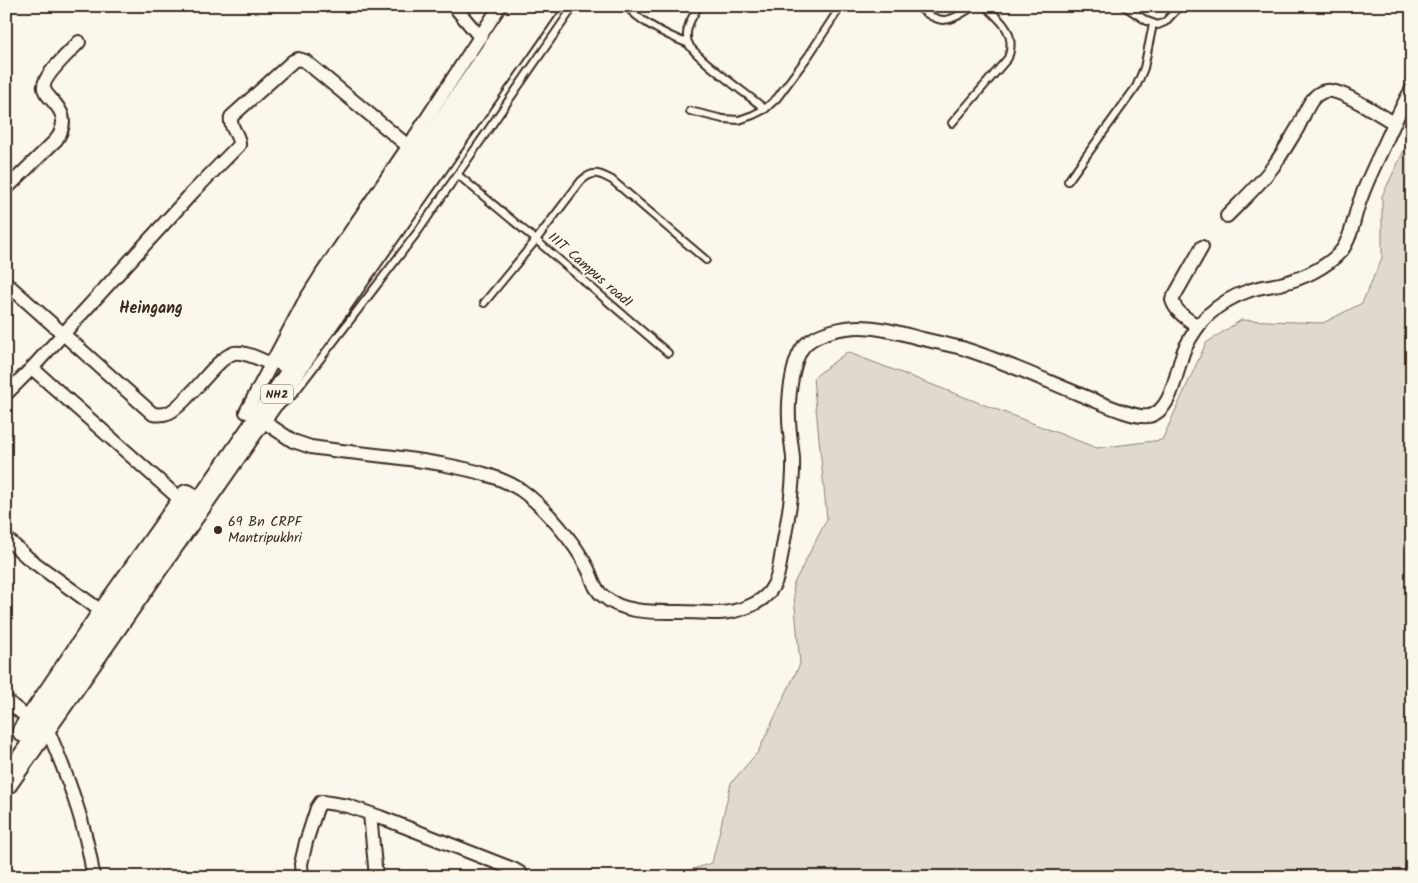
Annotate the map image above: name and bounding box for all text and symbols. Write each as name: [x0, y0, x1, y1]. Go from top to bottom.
street label: IIIT Campus road1: [543, 227, 637, 313]
district label: Heingang: [119, 296, 183, 321]
road number: NH2: [261, 384, 293, 404]
place label: 69 Bn CRPF Mantripukhri: [228, 511, 303, 549]
marker: 69 Bn CRPF Mantripukhri: [212, 524, 224, 536]

